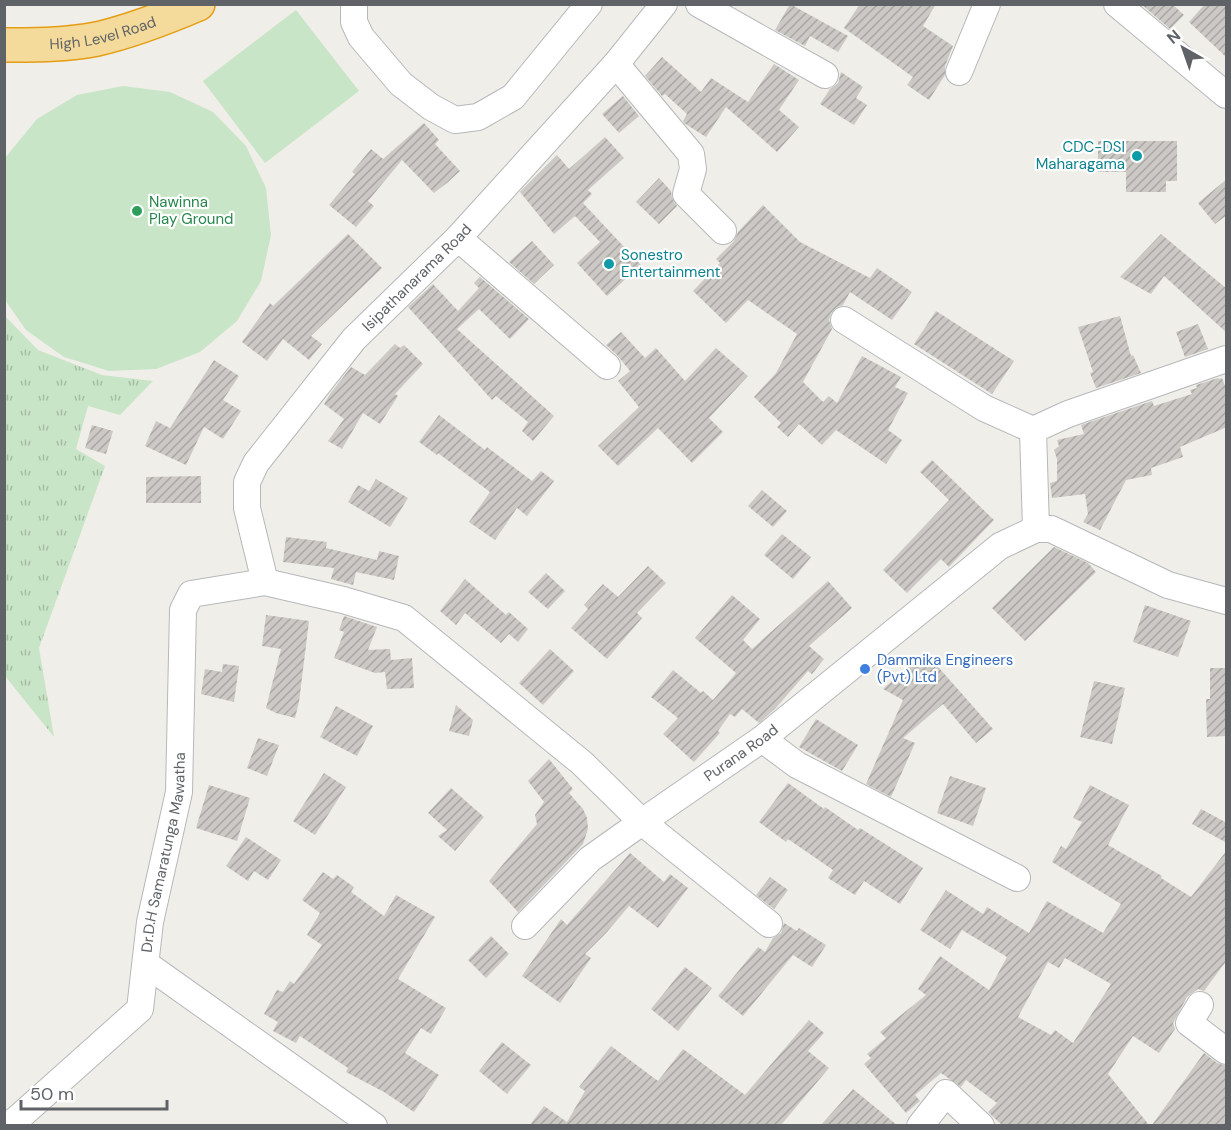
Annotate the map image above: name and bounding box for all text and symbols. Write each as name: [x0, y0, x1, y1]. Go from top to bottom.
street label: High Level Road: [49, 12, 159, 54]
north arrow: [1153, 18, 1213, 78]
text: N: [1162, 25, 1185, 49]
place label: CDC-DSI Maharagama: [1036, 137, 1125, 174]
marker: CDC-DSI Maharagama: [1130, 149, 1144, 163]
place label: Nawinna Play Ground: [149, 192, 233, 229]
marker: Nawinna Play Ground: [130, 204, 144, 218]
street label: Isipathanarama Road: [358, 220, 476, 336]
place label: Sonestro Entertainment: [621, 245, 721, 282]
marker: Sonestro Entertainment: [602, 257, 616, 271]
place label: Dammika Engineers (Pvt) Ltd: [877, 650, 1013, 687]
marker: Dammika Engineers (Pvt) Ltd: [858, 662, 872, 676]
street label: Purana Road: [700, 720, 782, 786]
street label: Dr.D.H Samaratunga Mawatha: [137, 752, 190, 953]
scale bar: [21, 1073, 166, 1111]
text: 50 m: [30, 1082, 74, 1106]

